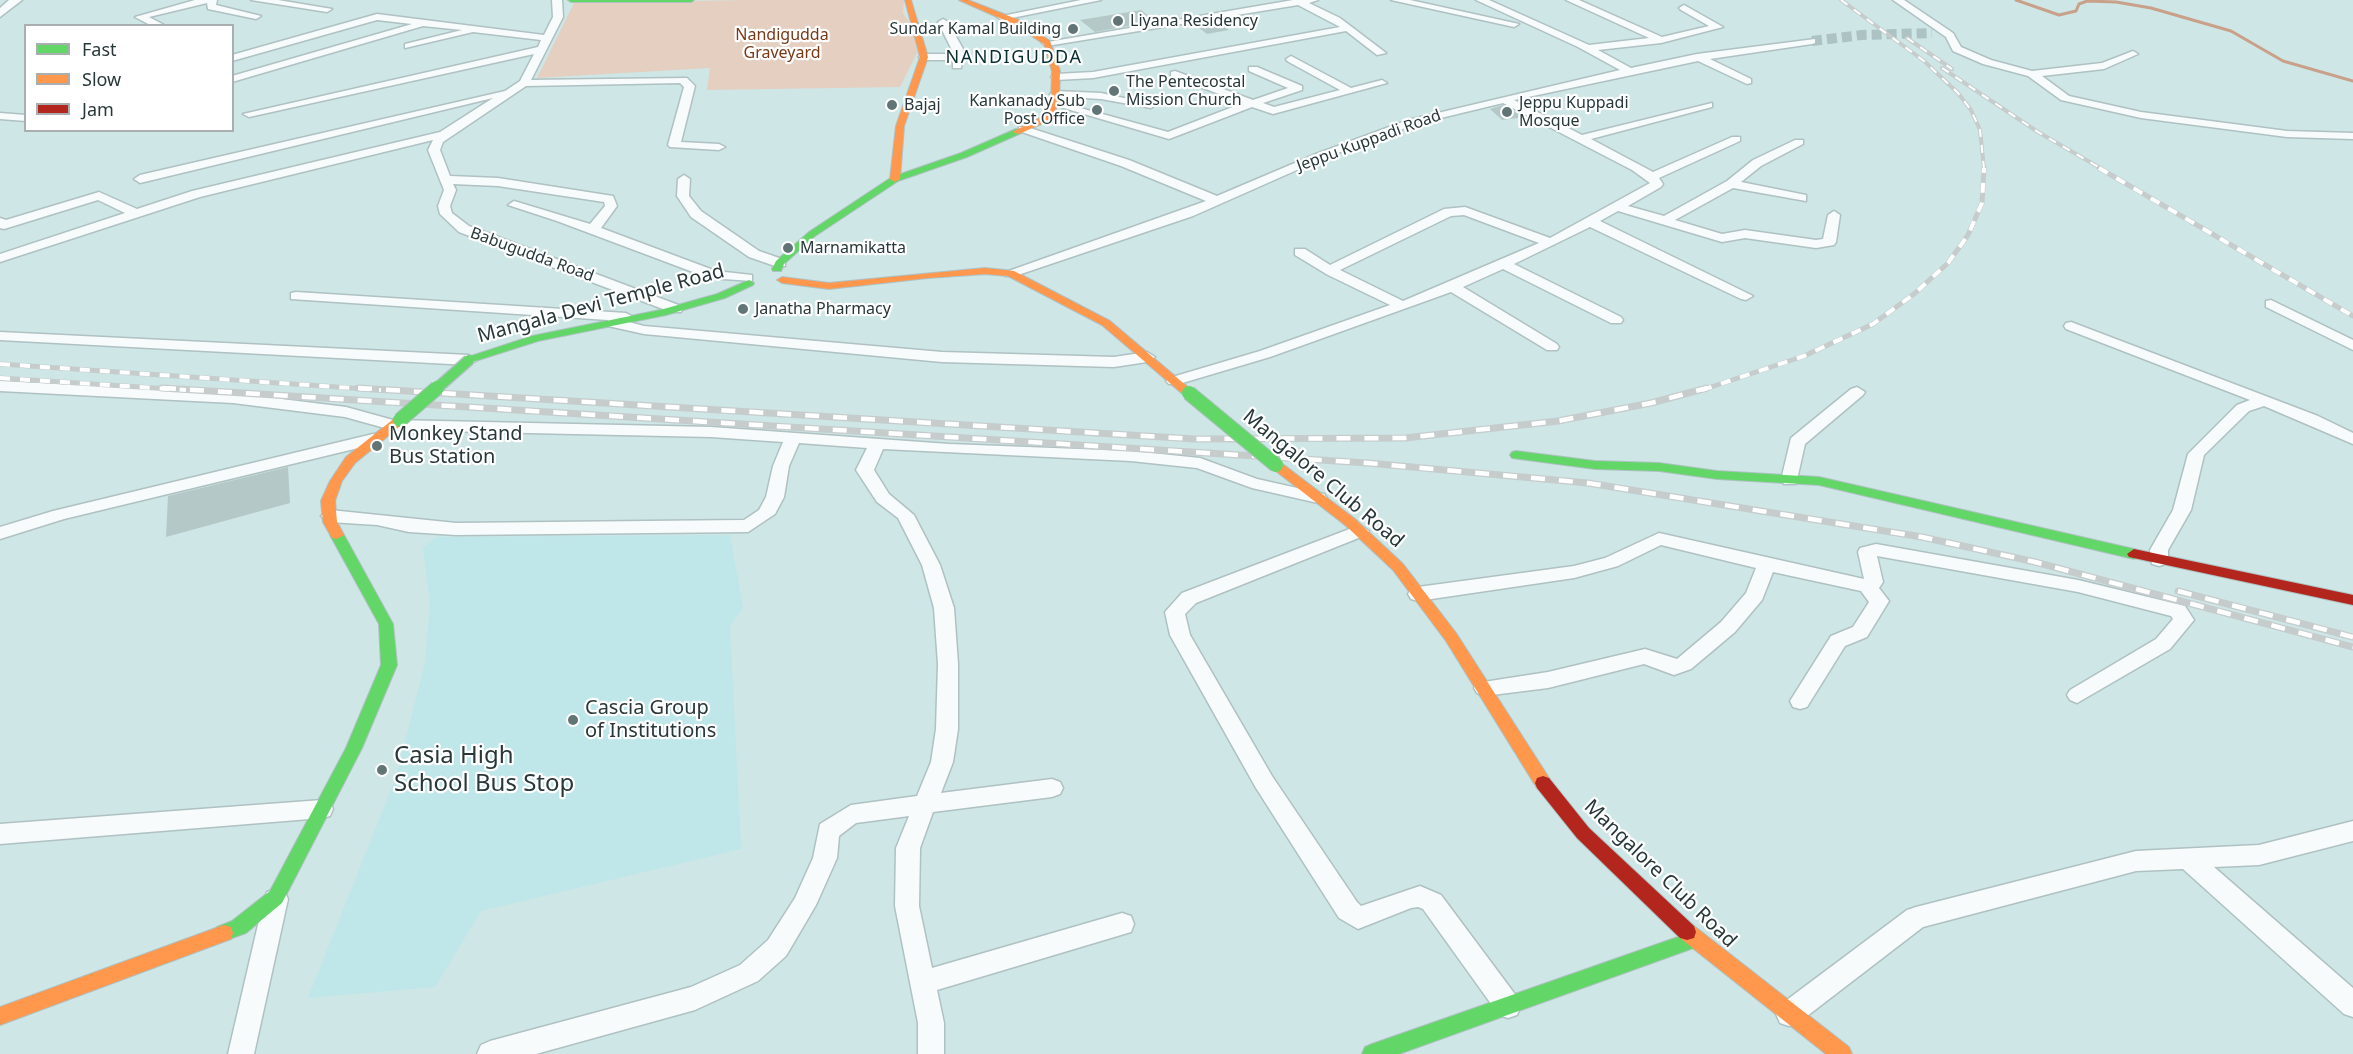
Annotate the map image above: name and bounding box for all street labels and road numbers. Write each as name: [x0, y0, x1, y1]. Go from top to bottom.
street label: Jeppu Kuppadi Road: [1294, 106, 1444, 176]
street label: Babugudda Road: [468, 224, 596, 286]
street label: Mangala Devi Temple Road: [475, 259, 727, 349]
street label: Mangalore Club Road: [1238, 405, 1408, 553]
street label: Mangalore Club Road: [1579, 795, 1741, 953]

